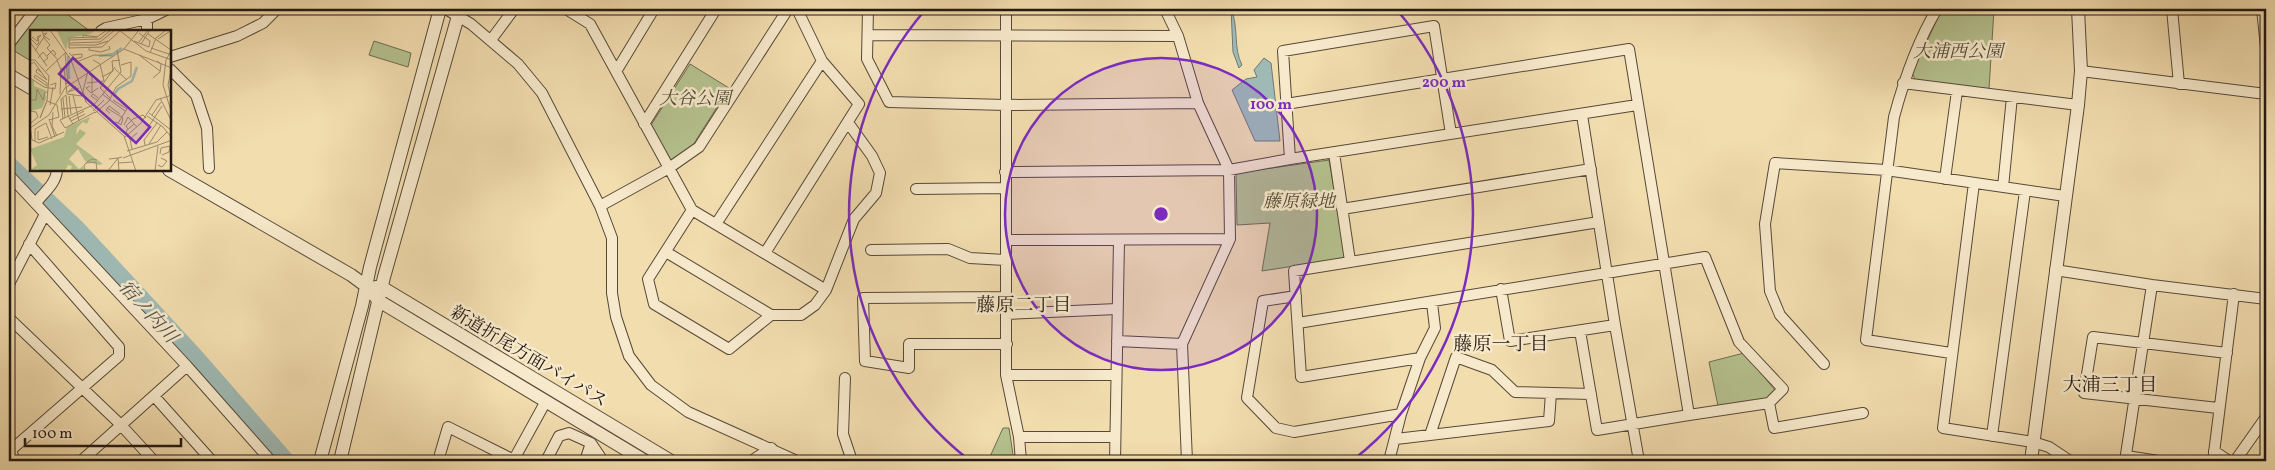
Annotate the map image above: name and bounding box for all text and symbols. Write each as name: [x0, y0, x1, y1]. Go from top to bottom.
inset map: [30, 30, 171, 171]
park label: 大浦西公園: [1913, 40, 2006, 65]
text: 200 m: [1422, 73, 1466, 94]
park label: 大谷公園: [659, 87, 734, 112]
text: 100 m: [1250, 95, 1293, 116]
park label: 藤原緑地: [1263, 190, 1337, 215]
centre of rings: [1152, 205, 1170, 223]
water label: 宿ノ内川: [112, 275, 184, 351]
district label: 藤原二丁目: [976, 293, 1072, 319]
street label: 新道折尾方面バイパス: [445, 300, 612, 414]
district label: 藤原一丁目: [1453, 332, 1549, 358]
district label: 大浦三丁目: [2062, 373, 2158, 399]
scale bar: [25, 415, 181, 447]
text: 100 m: [32, 424, 72, 445]

